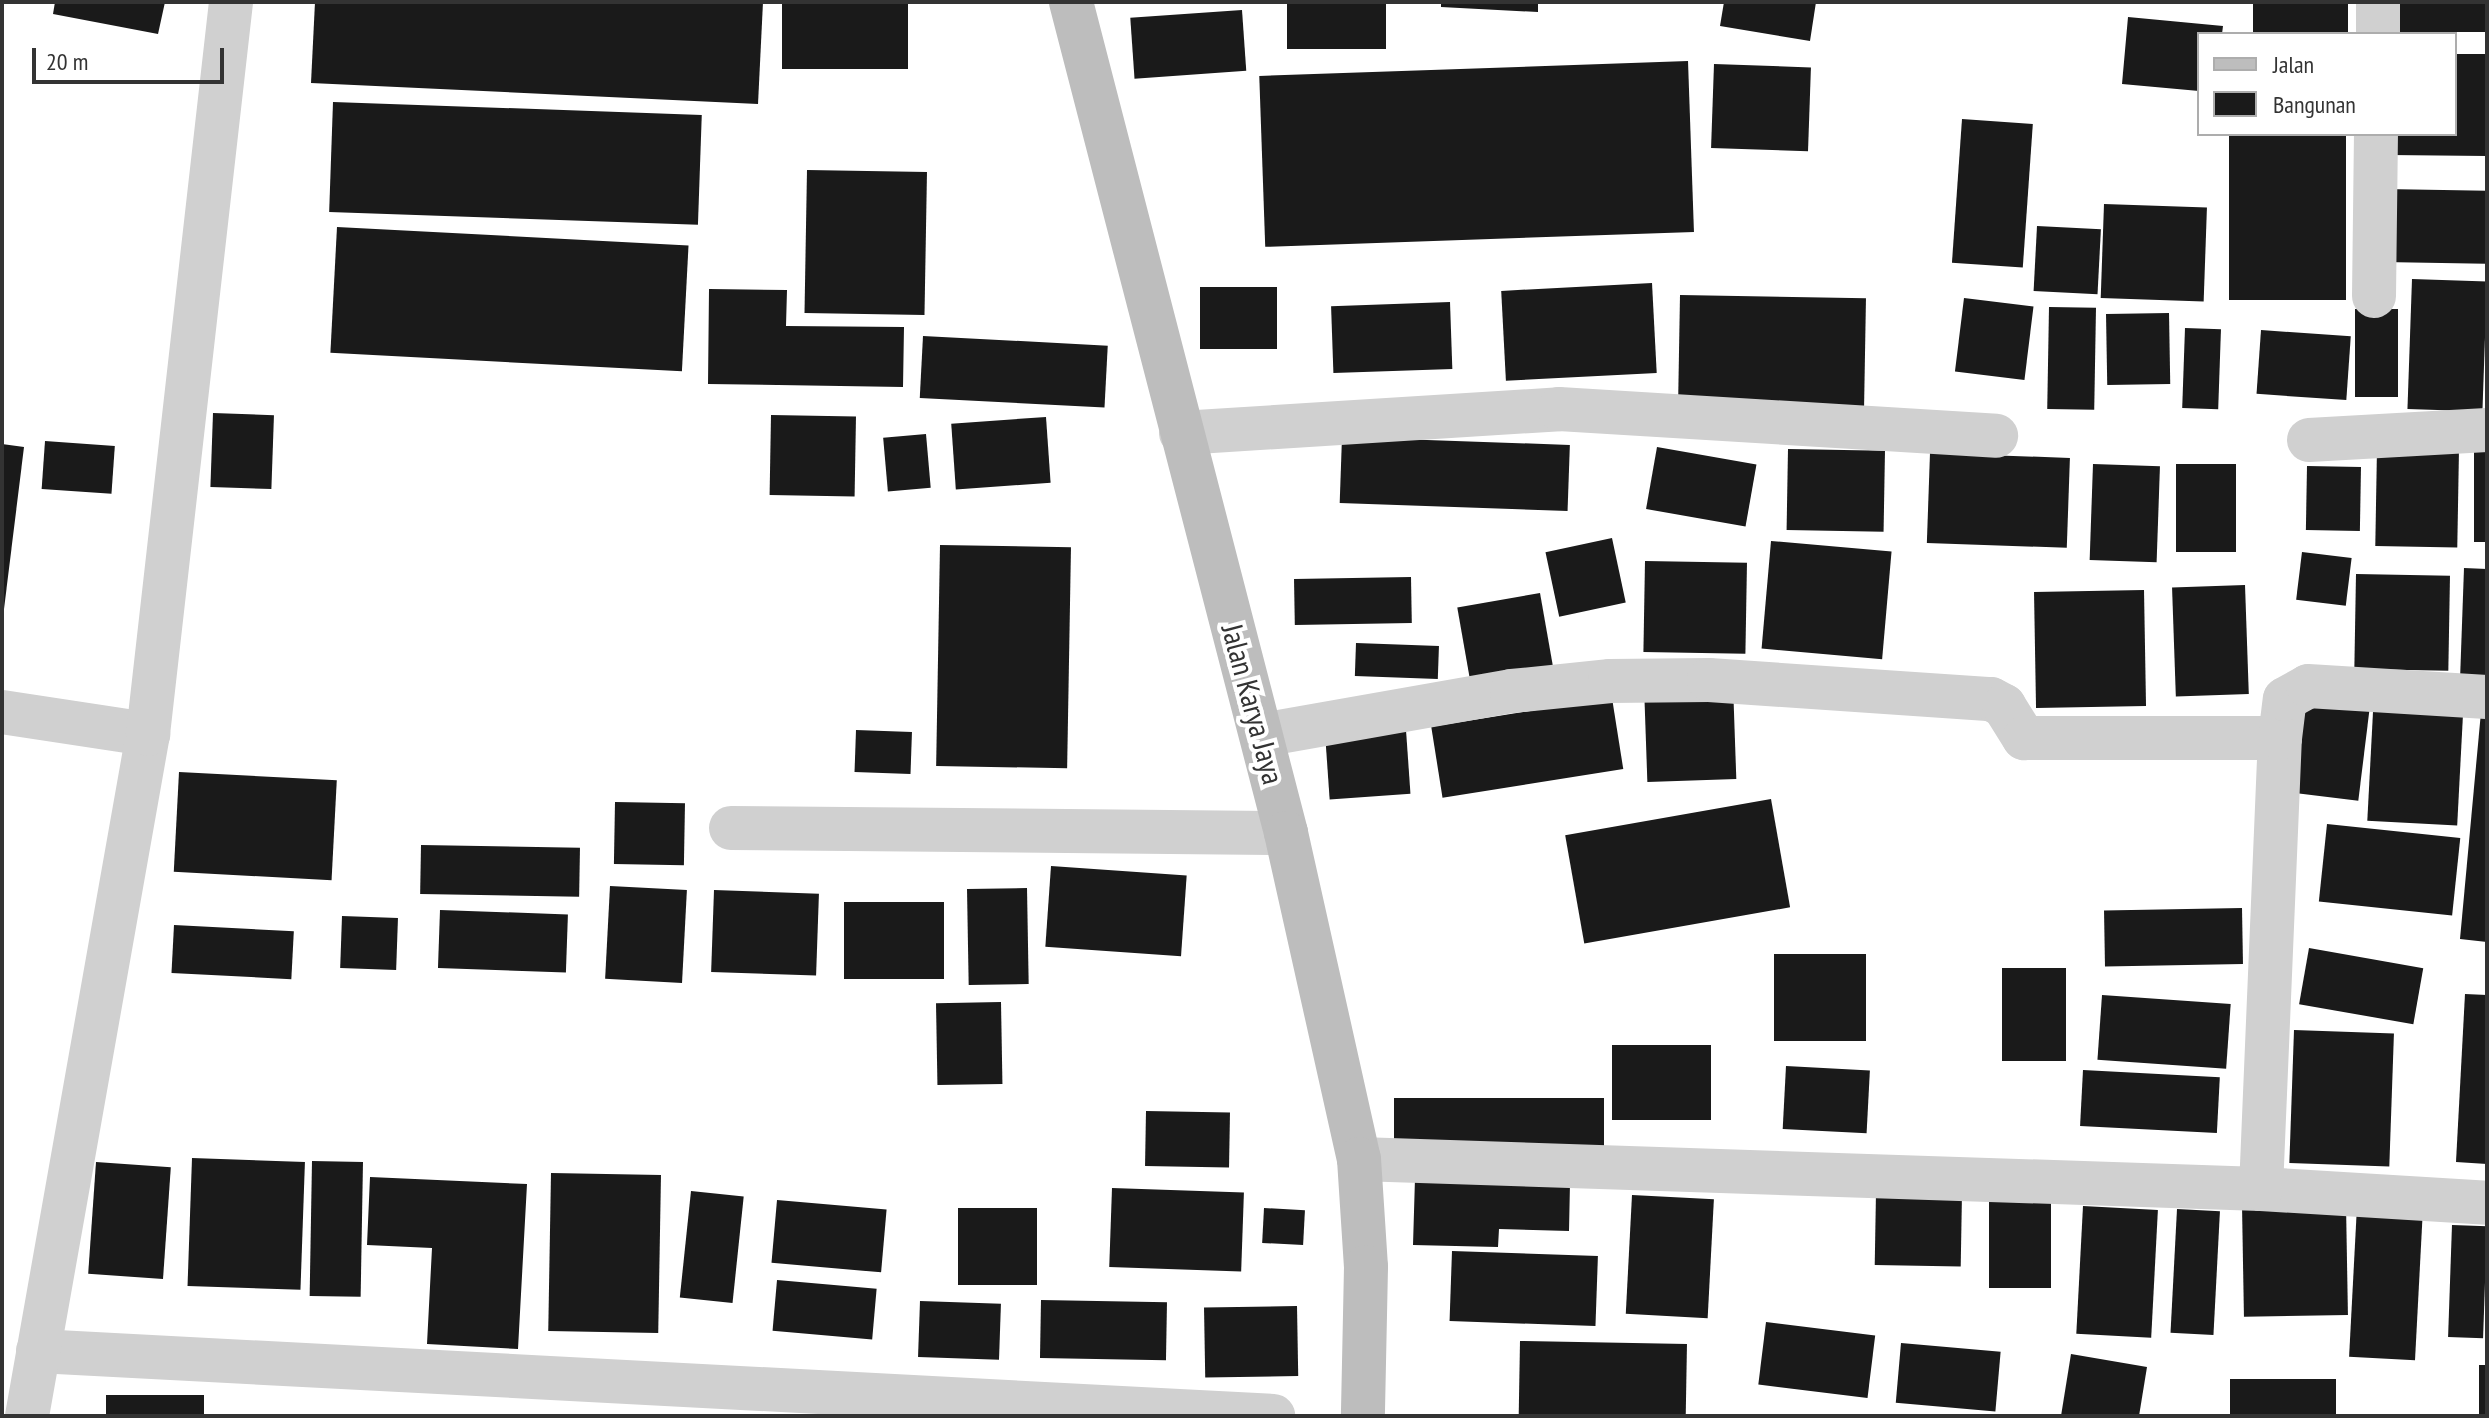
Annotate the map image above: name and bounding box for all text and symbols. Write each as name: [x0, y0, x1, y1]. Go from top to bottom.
scale bar: [36, 32, 228, 82]
legend: [2197, 32, 2457, 136]
text: 20 m: [46, 46, 88, 77]
text: Jalan: [2273, 49, 2314, 80]
text: Bangunan: [2273, 89, 2356, 120]
street label: Jalan Karya Jaya: [1214, 620, 1292, 788]

